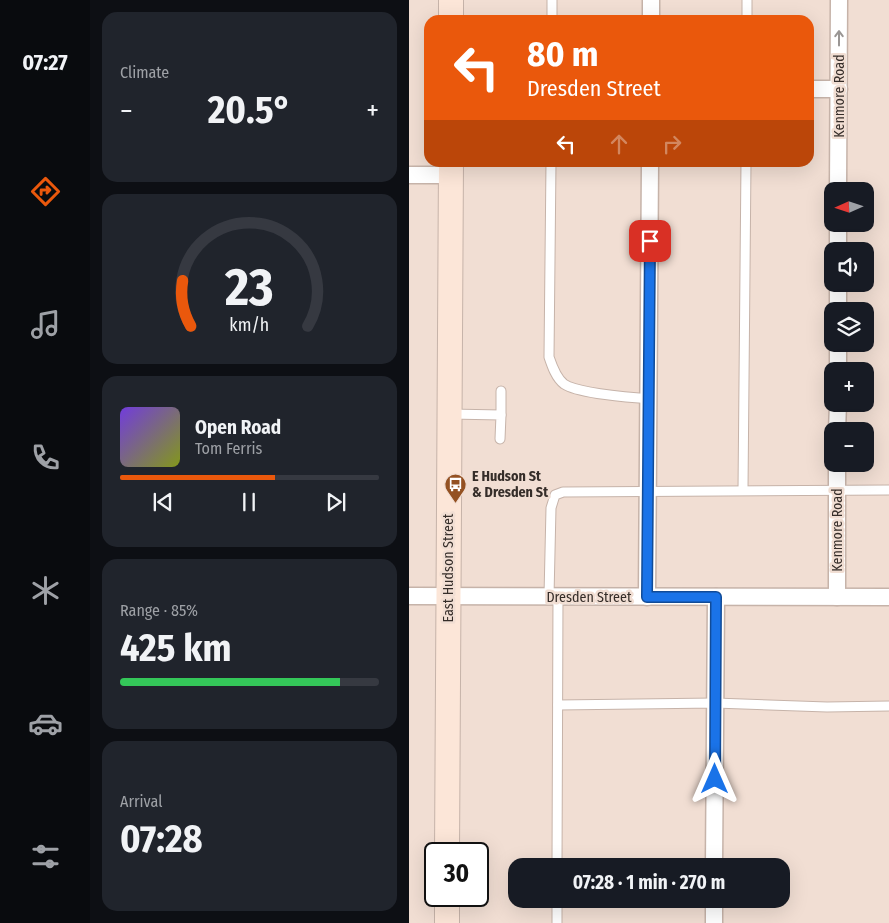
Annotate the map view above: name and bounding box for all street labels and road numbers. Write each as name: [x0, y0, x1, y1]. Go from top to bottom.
street label: Kenmore Road: [831, 54, 848, 138]
street label: Kenmore Road: [829, 488, 846, 572]
street label: East Hudson Street: [440, 513, 457, 622]
street label: Dresden Street: [546, 589, 632, 606]

